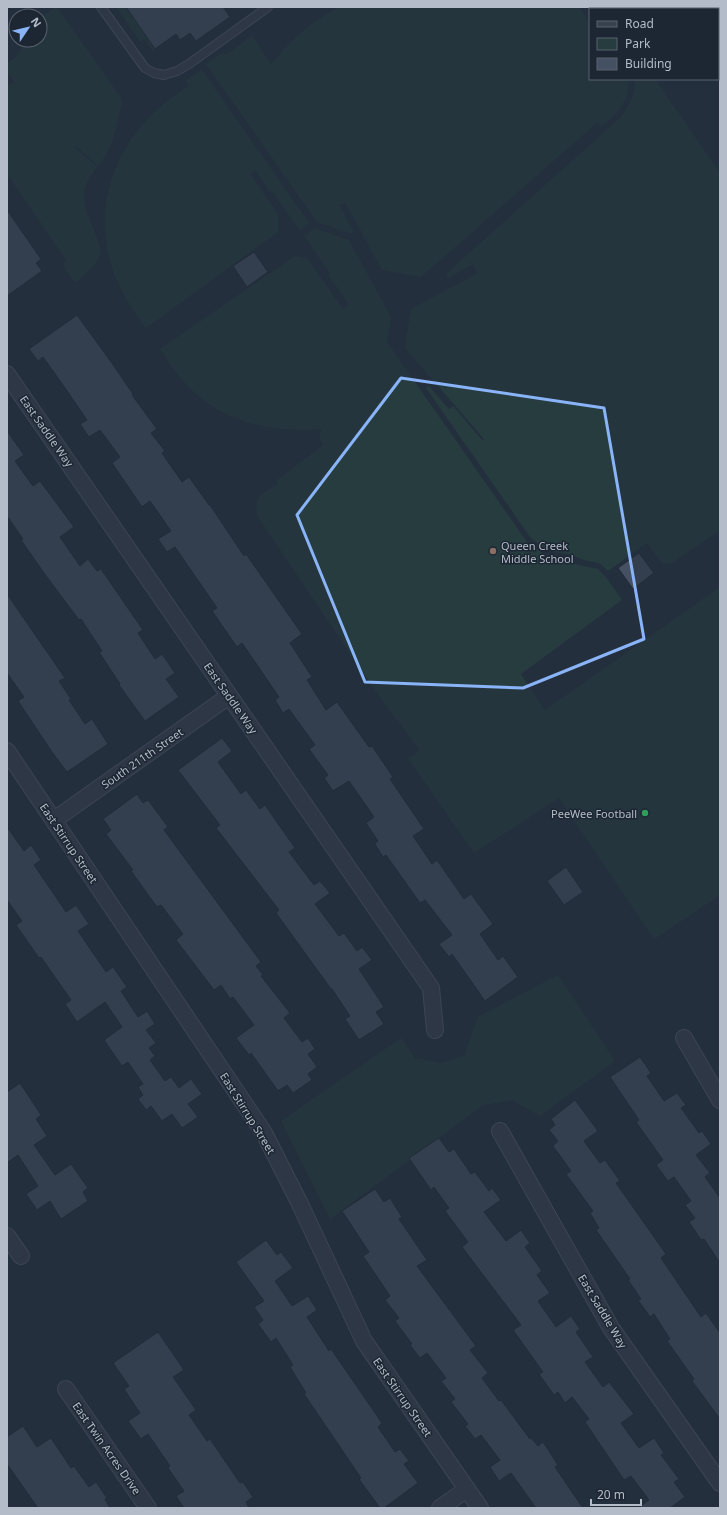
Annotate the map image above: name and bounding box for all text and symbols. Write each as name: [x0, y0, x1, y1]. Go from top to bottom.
north arrow: [8, 8, 48, 48]
legend: [589, 8, 719, 80]
text: N: [28, 14, 45, 30]
text: Road: [625, 15, 654, 32]
text: Park: [625, 35, 651, 52]
text: Building: [625, 55, 672, 72]
street label: East Saddle Way: [17, 392, 77, 470]
place label: Queen Creek Middle School: [501, 538, 574, 566]
marker: Queen Creek Middle School: [488, 546, 498, 556]
street label: East Saddle Way: [201, 659, 261, 737]
street label: South 211th Street: [98, 724, 186, 792]
street label: East Stirrup Street: [37, 800, 101, 886]
place label: PeeWee Football: [551, 806, 637, 821]
marker: PeeWee Football: [640, 808, 650, 818]
street label: East Stirrup Street: [217, 1069, 279, 1157]
street label: East Saddle Way: [575, 1271, 631, 1351]
street label: East Stirrup Street: [370, 1354, 436, 1440]
street label: East Twin Acres Drive: [69, 1399, 145, 1497]
scale bar: [591, 1481, 641, 1507]
text: 20 m: [597, 1486, 625, 1503]

